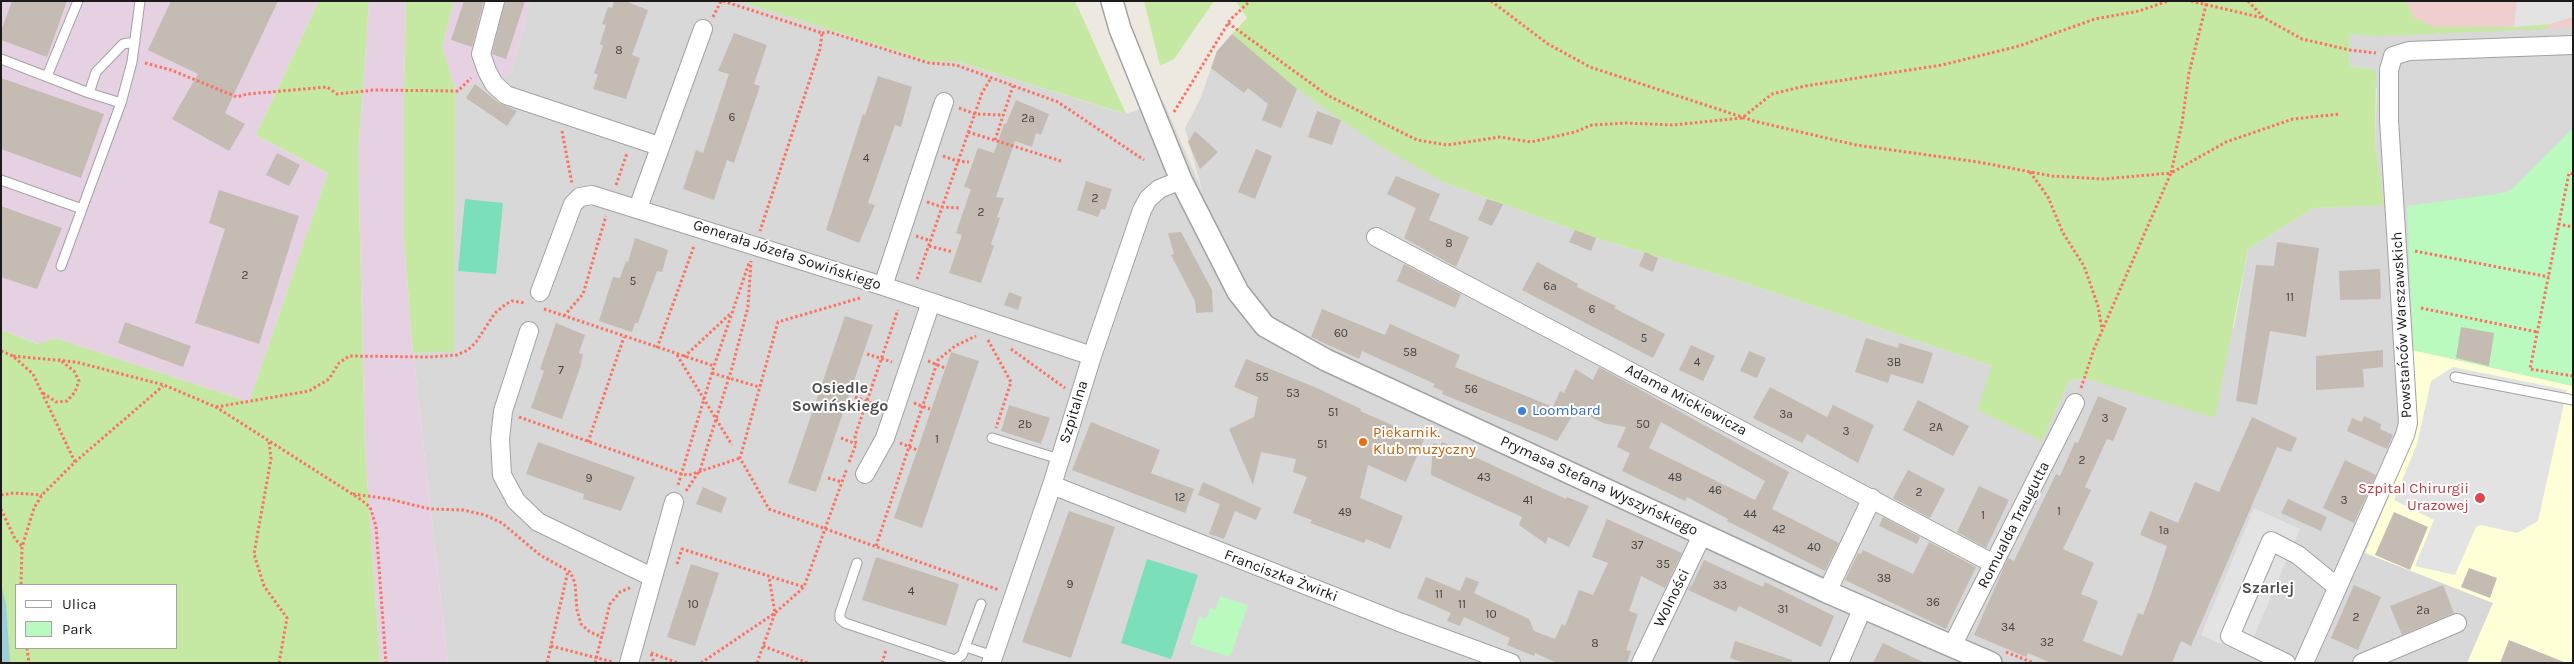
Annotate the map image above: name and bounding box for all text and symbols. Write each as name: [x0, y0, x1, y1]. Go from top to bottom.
house number: 8: [615, 44, 623, 58]
house number: 6: [729, 111, 735, 125]
house number: 2a: [1021, 112, 1035, 126]
house number: 4: [863, 152, 869, 166]
house number: 2: [1092, 192, 1098, 206]
house number: 2: [978, 206, 984, 220]
street label: Generała Józefa Sowińskiego: [691, 216, 883, 294]
street label: Powstańców Warszawskich: [2388, 231, 2416, 419]
house number: 8: [1445, 237, 1453, 251]
house number: 2: [242, 269, 248, 283]
house number: 5: [630, 275, 636, 289]
house number: 6a: [1543, 280, 1557, 294]
house number: 11: [2286, 291, 2294, 305]
house number: 6: [1589, 303, 1595, 317]
house number: 60: [1334, 327, 1348, 341]
house number: 5: [1641, 332, 1647, 346]
house number: 58: [1403, 346, 1417, 360]
house number: 4: [1694, 356, 1700, 370]
house number: 3B: [1887, 356, 1901, 370]
street label: Adama Mickiewicza: [1622, 360, 1750, 440]
house number: 7: [558, 364, 564, 378]
house number: 55: [1255, 371, 1269, 385]
district label: Osiedle Sowińskiego: [792, 378, 888, 416]
street label: Szpitalna: [1056, 378, 1092, 446]
house number: 56: [1464, 383, 1478, 397]
house number: 53: [1286, 387, 1300, 401]
place label: Loombard: [1532, 402, 1601, 420]
marker: Loombard: [1516, 405, 1528, 417]
house number: 51: [1328, 406, 1338, 420]
house number: 3a: [1779, 408, 1793, 422]
house number: 3: [2101, 412, 2109, 426]
house number: 2b: [1018, 418, 1032, 432]
house number: 50: [1636, 418, 1650, 432]
house number: 2A: [1929, 421, 1943, 435]
place label: Piekarnik. Klub muzyczny: [1373, 424, 1476, 459]
house number: 3: [1842, 425, 1850, 439]
street label: Prymasa Stefana Wyszyńskiego: [1497, 432, 1701, 540]
house number: 1: [935, 433, 939, 447]
marker: Piekarnik. Klub muzyczny: [1357, 436, 1369, 448]
house number: 51: [1317, 438, 1327, 452]
house number: 2: [2079, 454, 2085, 468]
street label: Romualda Traugutta: [1974, 459, 2054, 591]
house number: 43: [1477, 471, 1491, 485]
house number: 48: [1668, 471, 1682, 485]
house number: 9: [586, 472, 592, 486]
place label: Szpital Chirurgii Urazowej: [2358, 480, 2469, 515]
house number: 46: [1708, 484, 1722, 498]
house number: 2: [1916, 486, 1922, 500]
house number: 12: [1175, 491, 1185, 505]
marker: Szpital Chirurgii Urazowej: [2473, 491, 2487, 505]
house number: 41: [1523, 494, 1533, 508]
house number: 3: [2340, 494, 2348, 508]
house number: 1: [2057, 505, 2061, 519]
house number: 49: [1338, 506, 1352, 520]
house number: 44: [1743, 508, 1757, 522]
house number: 1: [1981, 509, 1985, 523]
house number: 42: [1772, 523, 1786, 537]
house number: 1a: [2159, 524, 2169, 538]
house number: 37: [1631, 539, 1643, 553]
house number: 40: [1807, 541, 1821, 555]
street label: Franciszka Żwirki: [1221, 546, 1341, 606]
house number: 35: [1656, 558, 1670, 572]
street label: Wolności: [1650, 566, 1694, 630]
house number: 38: [1877, 572, 1891, 586]
house number: 9: [1067, 578, 1073, 592]
district label: Szarlej: [2242, 578, 2294, 598]
house number: 33: [1713, 579, 1727, 593]
legend: [15, 584, 178, 649]
house number: 4: [908, 585, 914, 599]
house number: 11: [1435, 588, 1443, 602]
text: Ulica: [62, 595, 96, 613]
house number: 36: [1926, 596, 1940, 610]
house number: 10: [687, 598, 699, 612]
house number: 11: [1458, 598, 1466, 612]
house number: 31: [1777, 603, 1789, 617]
house number: 2a: [2416, 604, 2430, 618]
house number: 10: [1485, 608, 1497, 622]
house number: 2: [2353, 611, 2359, 625]
text: Park: [62, 620, 92, 638]
house number: 34: [2001, 621, 2015, 635]
house number: 32: [2040, 636, 2054, 650]
house number: 8: [1591, 637, 1599, 651]

